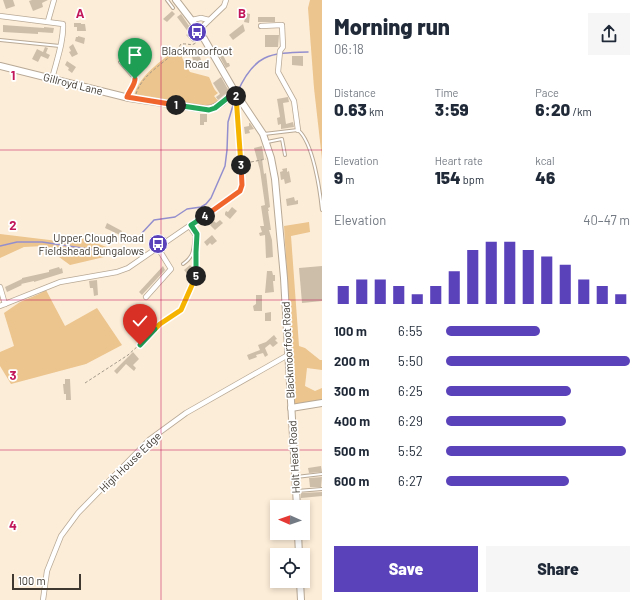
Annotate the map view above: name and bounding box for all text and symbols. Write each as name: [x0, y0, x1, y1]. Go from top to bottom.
text: A: [76, 5, 85, 21]
text: B: [238, 5, 246, 21]
text: Morning run: [334, 13, 450, 39]
button: share: [588, 13, 630, 55]
bus stop icon: Blackmoorfoot Road: [186, 21, 208, 43]
pin: [118, 38, 152, 79]
text: 06:18: [334, 41, 364, 57]
icon: arrive: [124, 44, 146, 66]
place label: Blackmoorfoot Road: [162, 44, 232, 70]
text: 1: [11, 67, 15, 83]
street label: Gillroyd Lane: [42, 70, 104, 97]
pin: 2: [226, 86, 246, 106]
text: Distance: [334, 86, 376, 99]
text: Time: [435, 86, 458, 99]
text: Pace: [535, 86, 559, 99]
text: 2: [233, 89, 239, 102]
pin: 1: [166, 95, 186, 115]
text: 1: [174, 98, 178, 111]
text: 0.63: [334, 99, 367, 119]
text: 3:59: [435, 99, 469, 119]
text: 6:20: [535, 99, 570, 119]
text: km: [367, 105, 384, 118]
text: /km: [570, 105, 592, 118]
text: Elevation: [334, 154, 378, 167]
text: Heart rate: [435, 154, 483, 167]
text: kcal: [535, 154, 555, 167]
pin: 3: [231, 155, 251, 175]
text: 3: [238, 158, 244, 171]
text: 9: [334, 167, 343, 187]
text: 154: [435, 167, 461, 187]
text: 46: [535, 167, 555, 187]
text: m: [343, 173, 354, 186]
text: bpm: [461, 173, 484, 186]
pin: 4: [195, 206, 215, 226]
text: 4: [202, 209, 208, 222]
text: Elevation: [334, 212, 386, 228]
text: 40–47 m: [583, 212, 630, 228]
text: 2: [9, 217, 17, 233]
place label: Upper Clough Road Fieldshead Bungalows: [39, 231, 144, 257]
bus stop icon: Upper Clough Road Fieldshead Bungalows: [147, 233, 169, 255]
pin: 5: [186, 266, 206, 286]
text: 5: [193, 269, 199, 282]
street label: Blackmoorfoot Road: [278, 301, 297, 399]
pin: [123, 304, 157, 345]
icon: check: [129, 310, 151, 332]
text: 100 m: [334, 323, 367, 339]
text: 6:55: [398, 323, 422, 339]
text: 200 m: [334, 353, 370, 369]
text: 5:50: [398, 353, 423, 369]
text: 3: [9, 367, 17, 383]
text: 300 m: [334, 383, 369, 399]
text: 6:25: [398, 383, 423, 399]
text: 400 m: [334, 413, 370, 429]
text: 6:29: [398, 413, 423, 429]
street label: Holt Head Road: [285, 420, 302, 494]
street label: High House Edge: [96, 429, 163, 494]
text: 500 m: [334, 443, 369, 459]
text: 5:52: [398, 443, 423, 459]
text: 600 m: [334, 473, 369, 489]
text: 6:27: [398, 473, 422, 489]
north arrow: [270, 500, 310, 540]
map controls: [270, 500, 310, 588]
text: 4: [9, 517, 17, 533]
button: Save: [334, 546, 478, 592]
button: Share: [486, 546, 630, 592]
button: locate: [270, 548, 310, 588]
scale bar: [12, 572, 81, 591]
text: 100 m: [18, 574, 46, 587]

